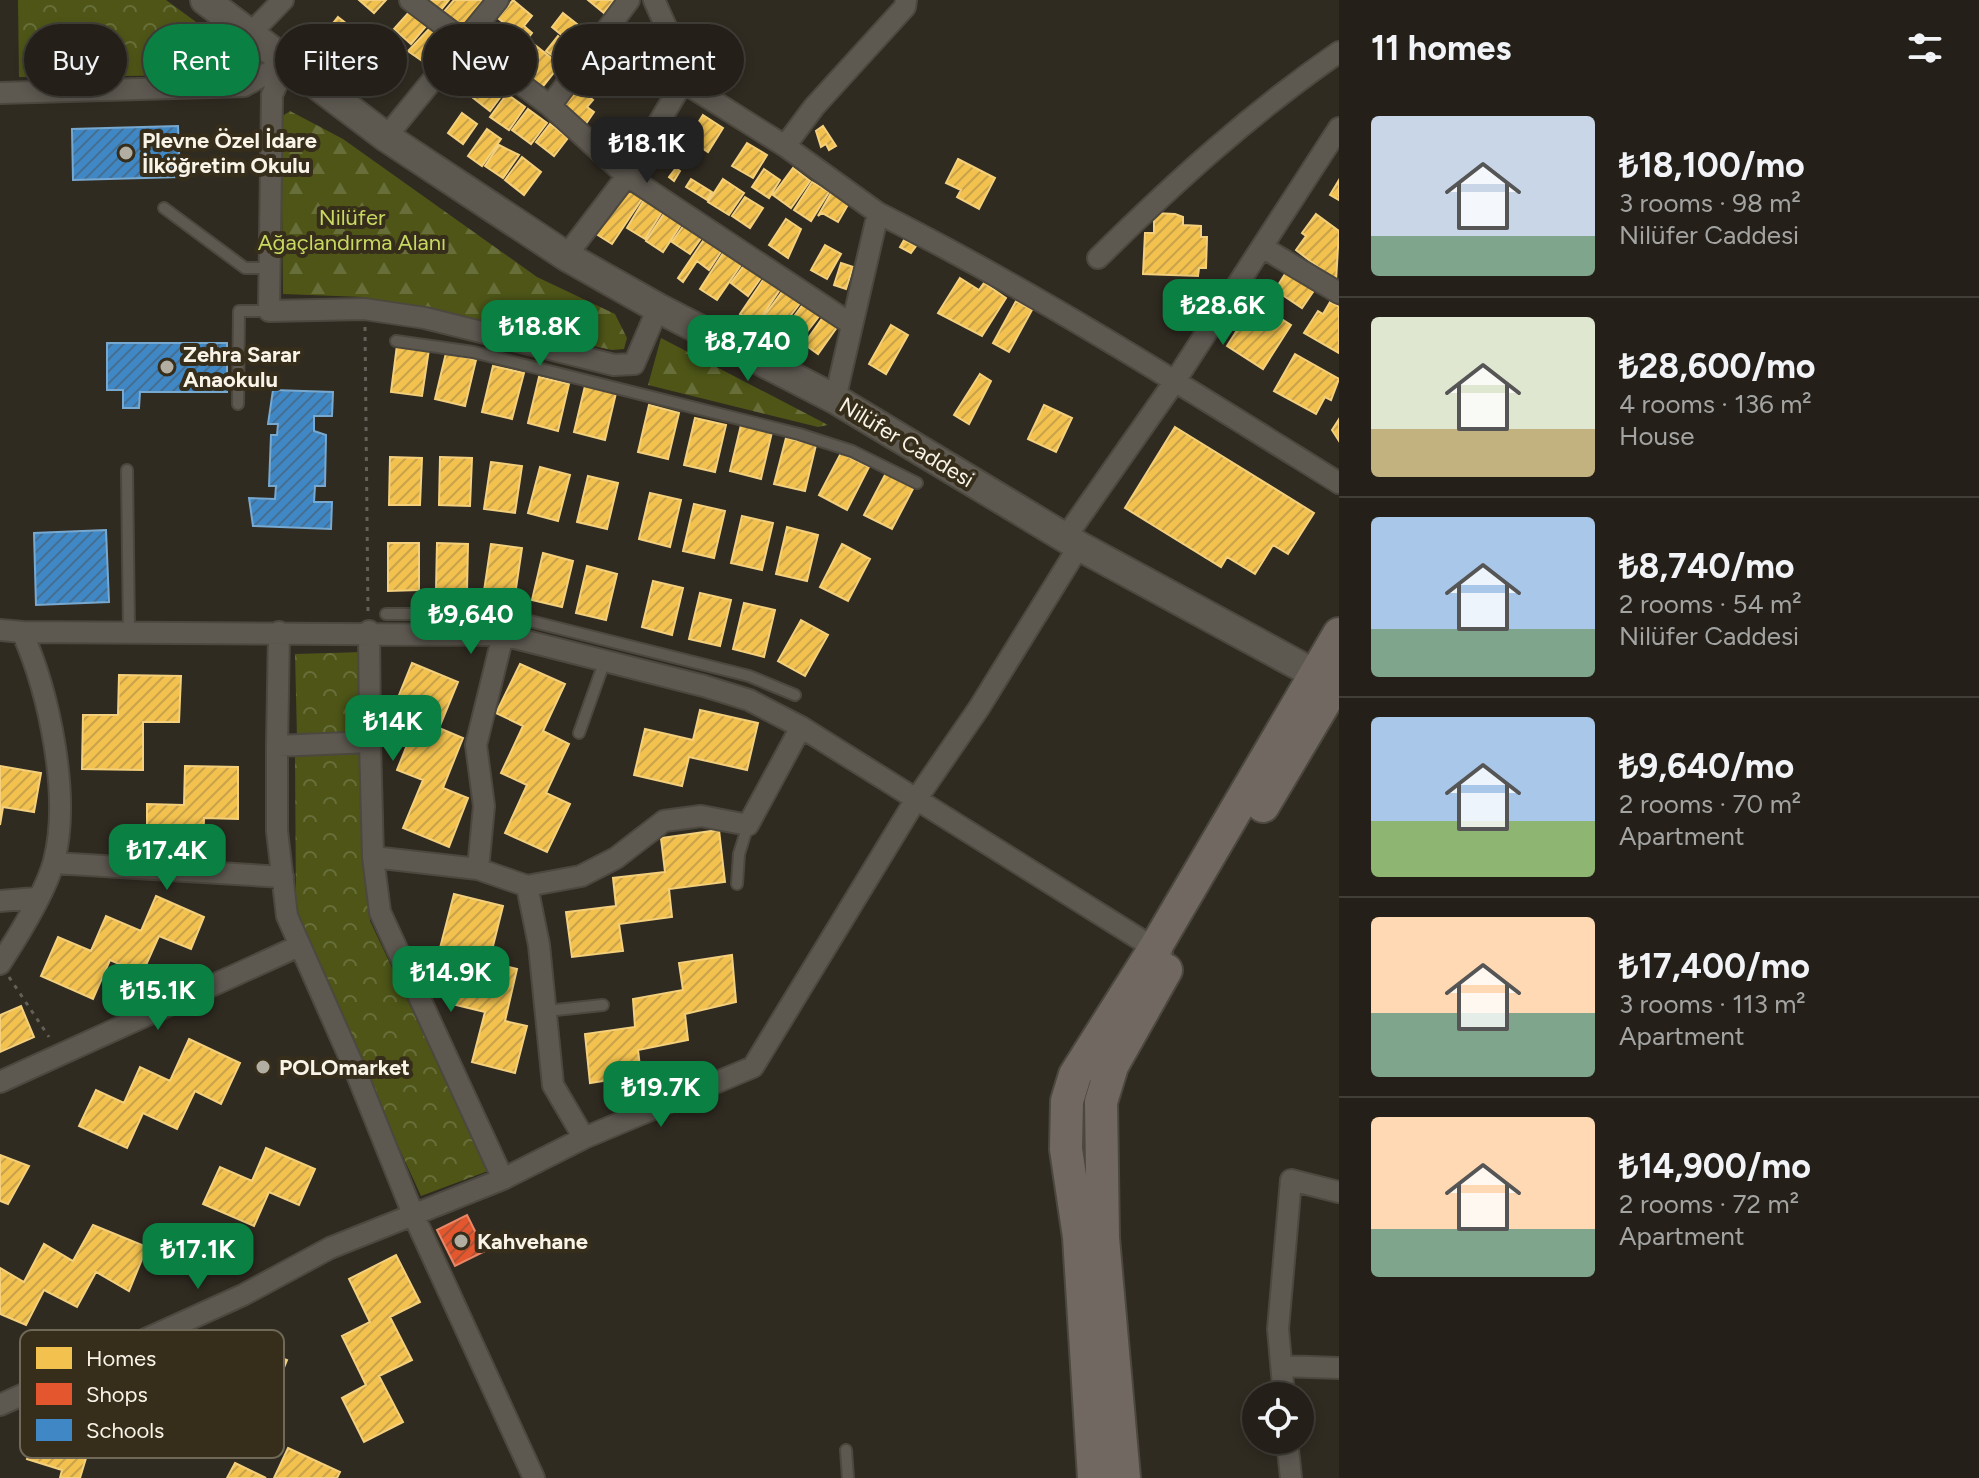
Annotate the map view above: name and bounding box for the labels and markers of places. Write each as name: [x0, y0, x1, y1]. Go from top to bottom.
pin: ₺18.1K: [582, 117, 712, 185]
place label: Plevne Özel İdare İlköğretim Okulu: [142, 127, 317, 179]
marker: Plevne Özel İdare İlköğretim Okulu: [117, 144, 135, 162]
pin: ₺28.6K: [1158, 279, 1288, 347]
pin: ₺18.8K: [475, 300, 605, 368]
pin: ₺8,740: [683, 315, 813, 383]
place label: Zehra Sarar Anaokulu: [183, 341, 301, 393]
marker: Zehra Sarar Anaokulu: [158, 358, 176, 376]
pin: ₺9,640: [406, 588, 536, 656]
pin: ₺14K: [346, 695, 440, 763]
pin: ₺17.4K: [102, 824, 232, 892]
pin: ₺14.9K: [386, 946, 516, 1014]
pin: ₺15.1K: [93, 964, 223, 1032]
place label: POLOmarket: [279, 1054, 410, 1081]
marker: POLOmarket: [254, 1058, 272, 1076]
pin: ₺19.7K: [596, 1061, 726, 1129]
pin: ₺17.1K: [133, 1223, 263, 1291]
place label: Kahvehane: [477, 1228, 588, 1255]
marker: Kahvehane: [452, 1232, 470, 1250]

